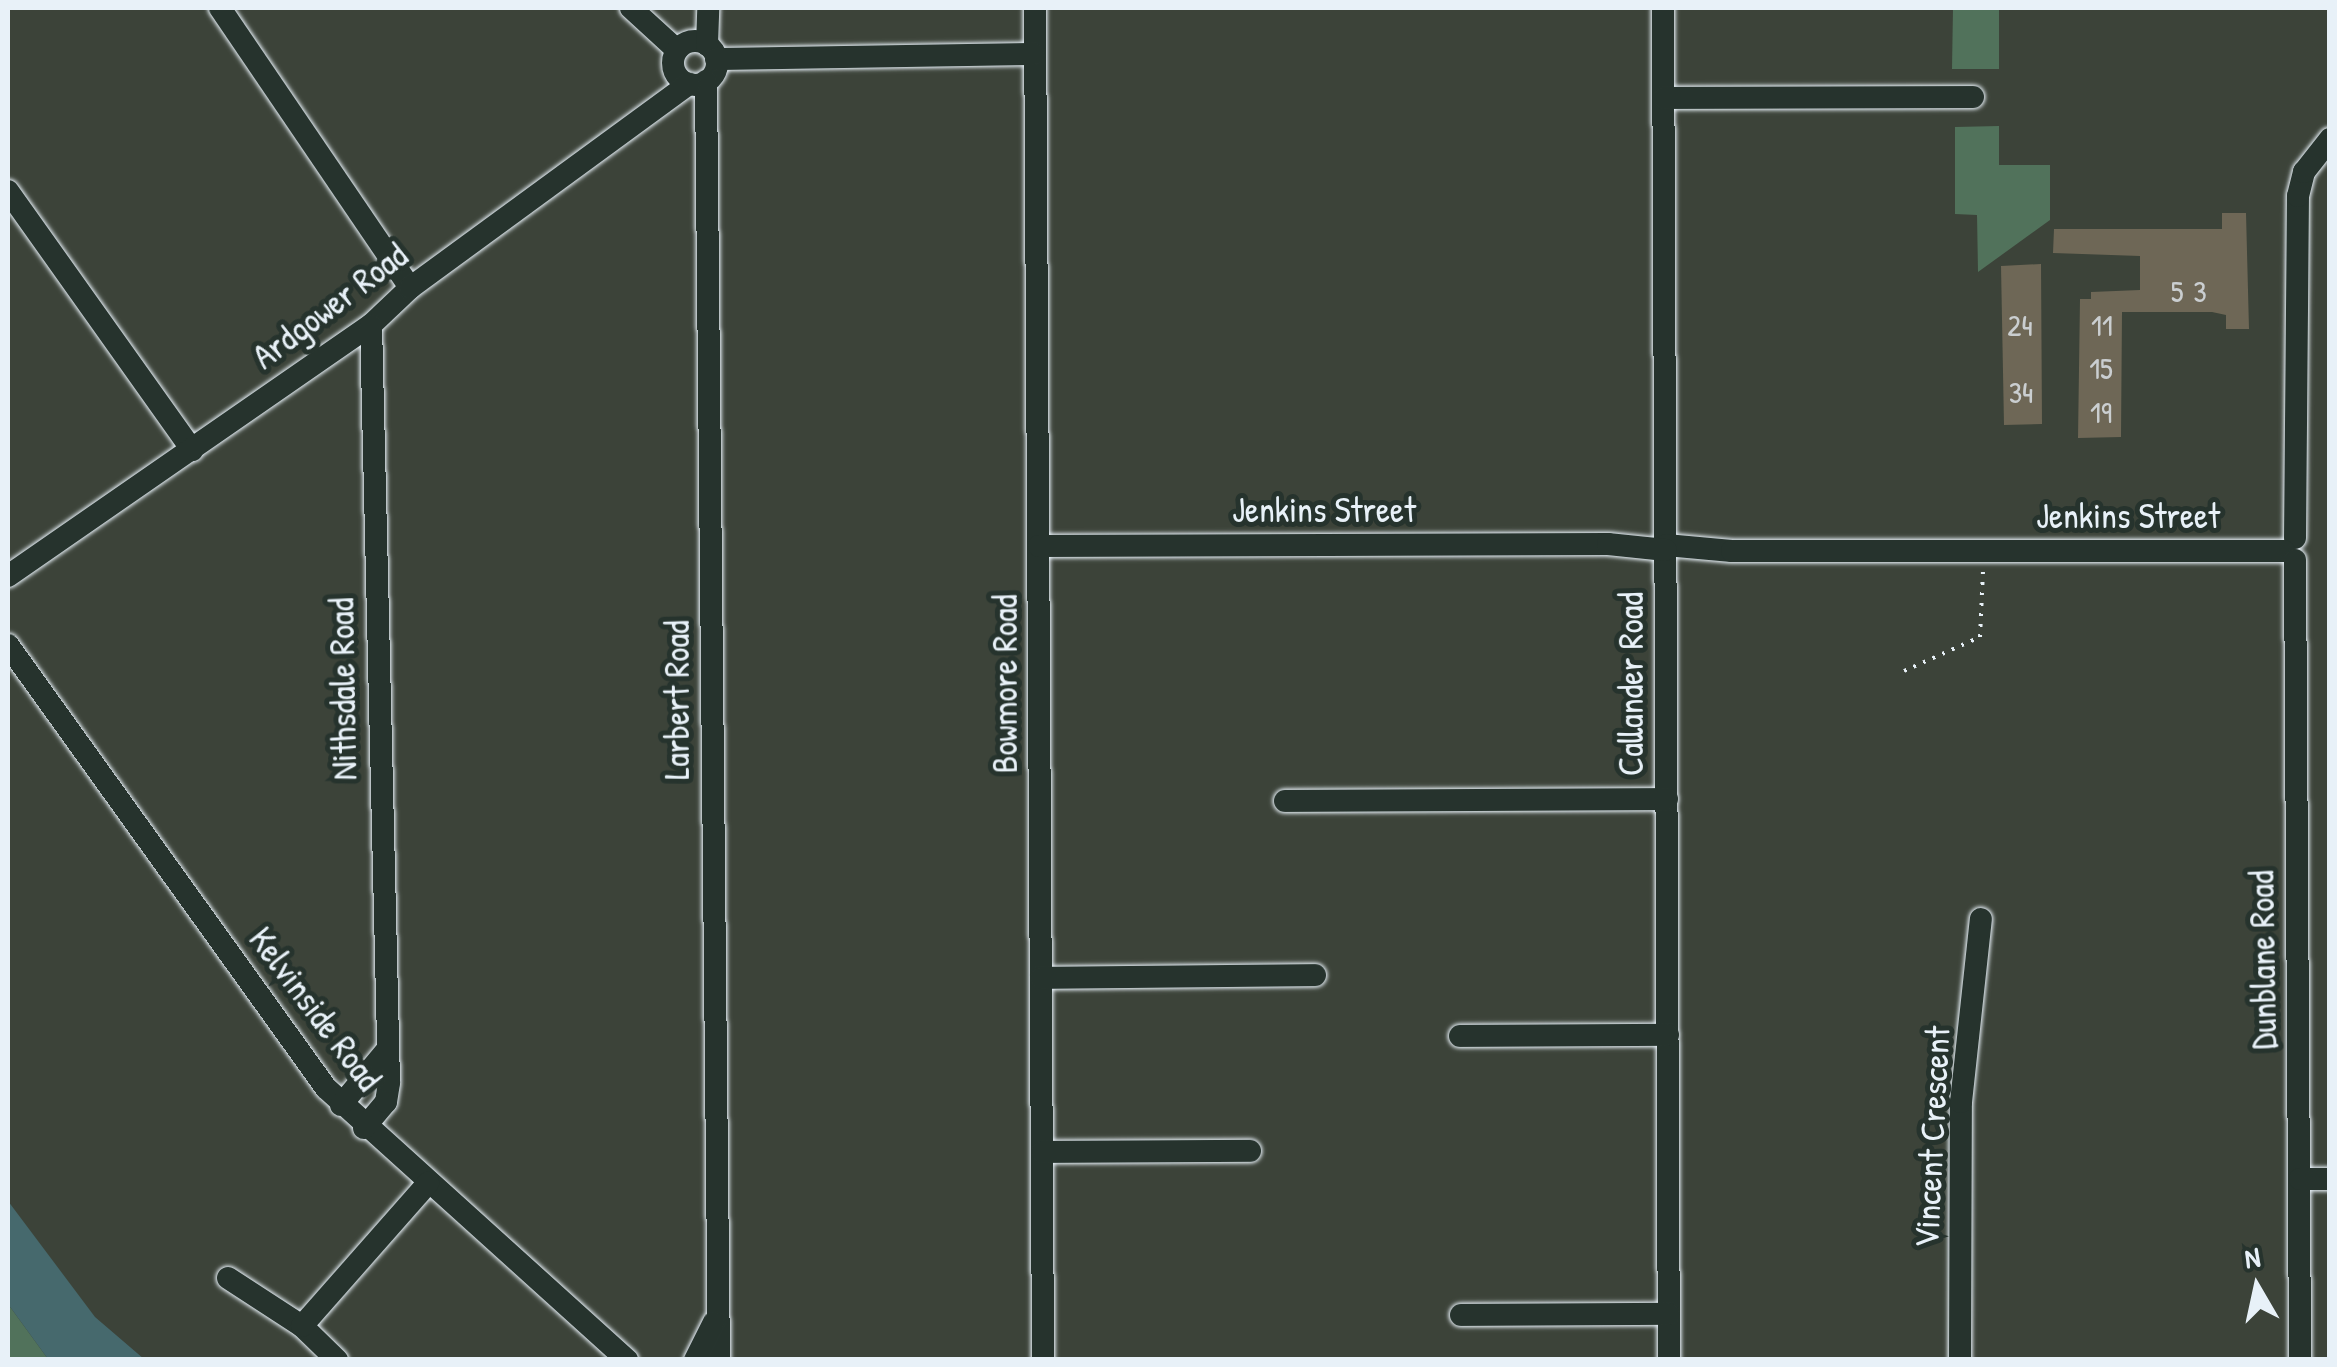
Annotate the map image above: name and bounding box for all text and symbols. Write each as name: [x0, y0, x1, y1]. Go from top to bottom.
street label: Ardgower Road: [244, 234, 416, 378]
house number: 5: [2171, 273, 2183, 309]
house number: 3: [2193, 273, 2207, 309]
house number: 24: [2007, 307, 2033, 343]
house number: 11: [2091, 307, 2113, 343]
house number: 15: [2089, 350, 2113, 386]
house number: 34: [2009, 374, 2033, 410]
house number: 19: [2090, 394, 2112, 430]
street label: Jenkins Street: [1232, 489, 1416, 531]
street label: Jenkins Street: [2036, 495, 2220, 537]
street label: Callander Road: [1610, 592, 1652, 776]
street label: Bowmore Road: [984, 595, 1026, 773]
street label: Nithsdale Road: [320, 597, 366, 781]
street label: Larbert Road: [656, 620, 698, 780]
street label: Dunblane Road: [2240, 870, 2286, 1050]
street label: Kelvinside Road: [240, 919, 390, 1099]
street label: Vincent Crescent: [1905, 1025, 1959, 1249]
north arrow: [2207, 1237, 2307, 1337]
text: N: [2242, 1237, 2263, 1277]

